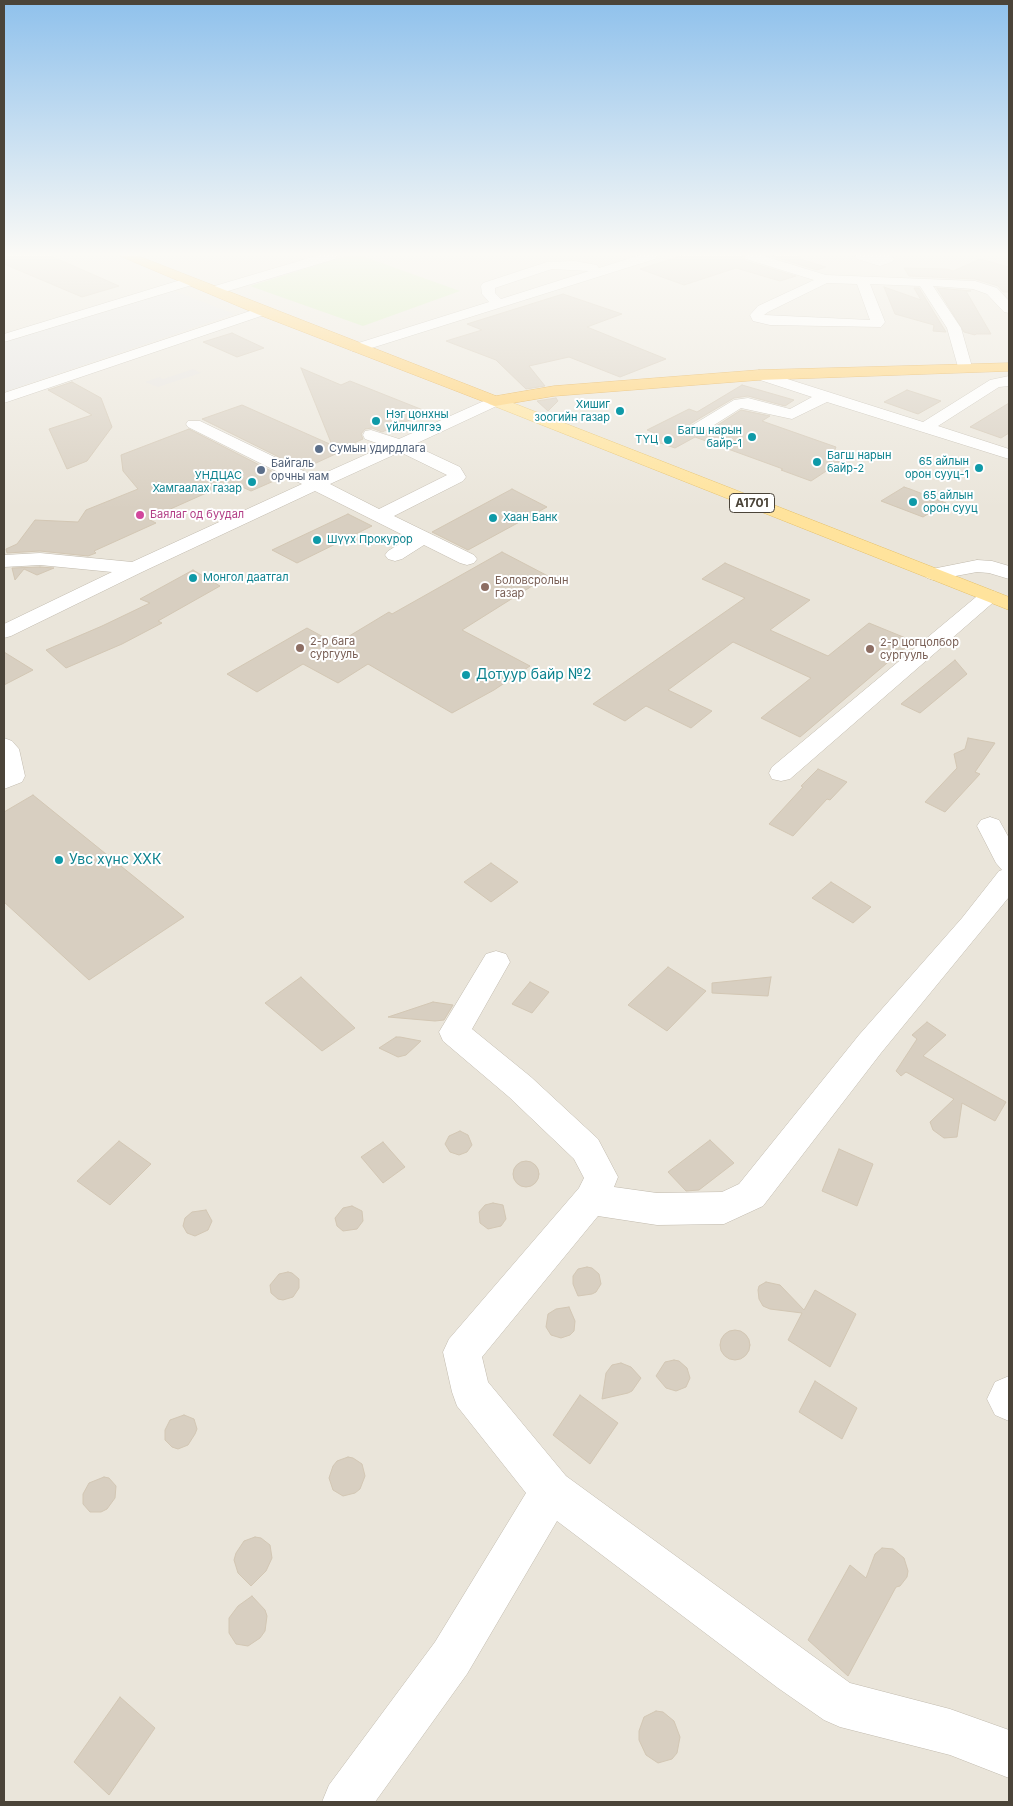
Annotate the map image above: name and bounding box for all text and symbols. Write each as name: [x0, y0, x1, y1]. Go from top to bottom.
place label: Хишиг зоогийн газар: [534, 398, 610, 424]
marker: Хишиг зоогийн газар: [614, 405, 626, 417]
place label: Нэг цонхны үйлчилгээ: [386, 408, 449, 434]
marker: Нэг цонхны үйлчилгээ: [370, 415, 382, 427]
place label: Багш нарын байр-1: [678, 424, 742, 450]
marker: Багш нарын байр-1: [746, 431, 758, 443]
place label: ТҮЦ: [635, 433, 658, 447]
marker: ТҮЦ: [662, 434, 674, 446]
place label: Сумын удирдлага: [329, 442, 426, 456]
marker: Сумын удирдлага: [313, 443, 325, 455]
place label: Багш нарын байр-2: [827, 449, 891, 475]
place label: 65 айлын орон сууц-1: [905, 455, 969, 481]
marker: Багш нарын байр-2: [811, 456, 823, 468]
place label: Байгаль орчны яам: [271, 457, 329, 483]
marker: 65 айлын орон сууц-1: [973, 462, 985, 474]
marker: Байгаль орчны яам: [255, 464, 267, 476]
place label: УНДЦАС Хамгаалах газар: [152, 469, 242, 495]
marker: УНДЦАС Хамгаалах газар: [246, 476, 258, 488]
place label: 65 айлын орон сууц: [923, 489, 978, 515]
road number: A1701: [730, 493, 774, 512]
marker: 65 айлын орон сууц: [907, 496, 919, 508]
place label: Баялаг од буудал: [150, 508, 244, 522]
marker: Баялаг од буудал: [134, 509, 146, 521]
place label: Хаан Банк: [503, 511, 558, 525]
marker: Хаан Банк: [487, 512, 499, 524]
place label: Шүүх Прокурор: [327, 533, 413, 547]
marker: Шүүх Прокурор: [311, 534, 323, 546]
place label: Монгол даатгал: [203, 571, 289, 585]
marker: Монгол даатгал: [187, 572, 199, 584]
place label: Боловсролын газар: [495, 574, 568, 600]
marker: Боловсролын газар: [479, 581, 491, 593]
place label: 2-р бага сургууль: [310, 635, 358, 661]
place label: 2-р цогцолбор сургууль: [880, 636, 959, 662]
marker: 2-р бага сургууль: [294, 642, 306, 654]
marker: 2-р цогцолбор сургууль: [864, 643, 876, 655]
place label: Дотуур байр №2: [476, 667, 592, 683]
marker: Дотуур байр №2: [460, 669, 472, 681]
place label: Увс хүнс ХХК: [69, 852, 161, 868]
marker: Увс хүнс ХХК: [53, 854, 65, 866]

